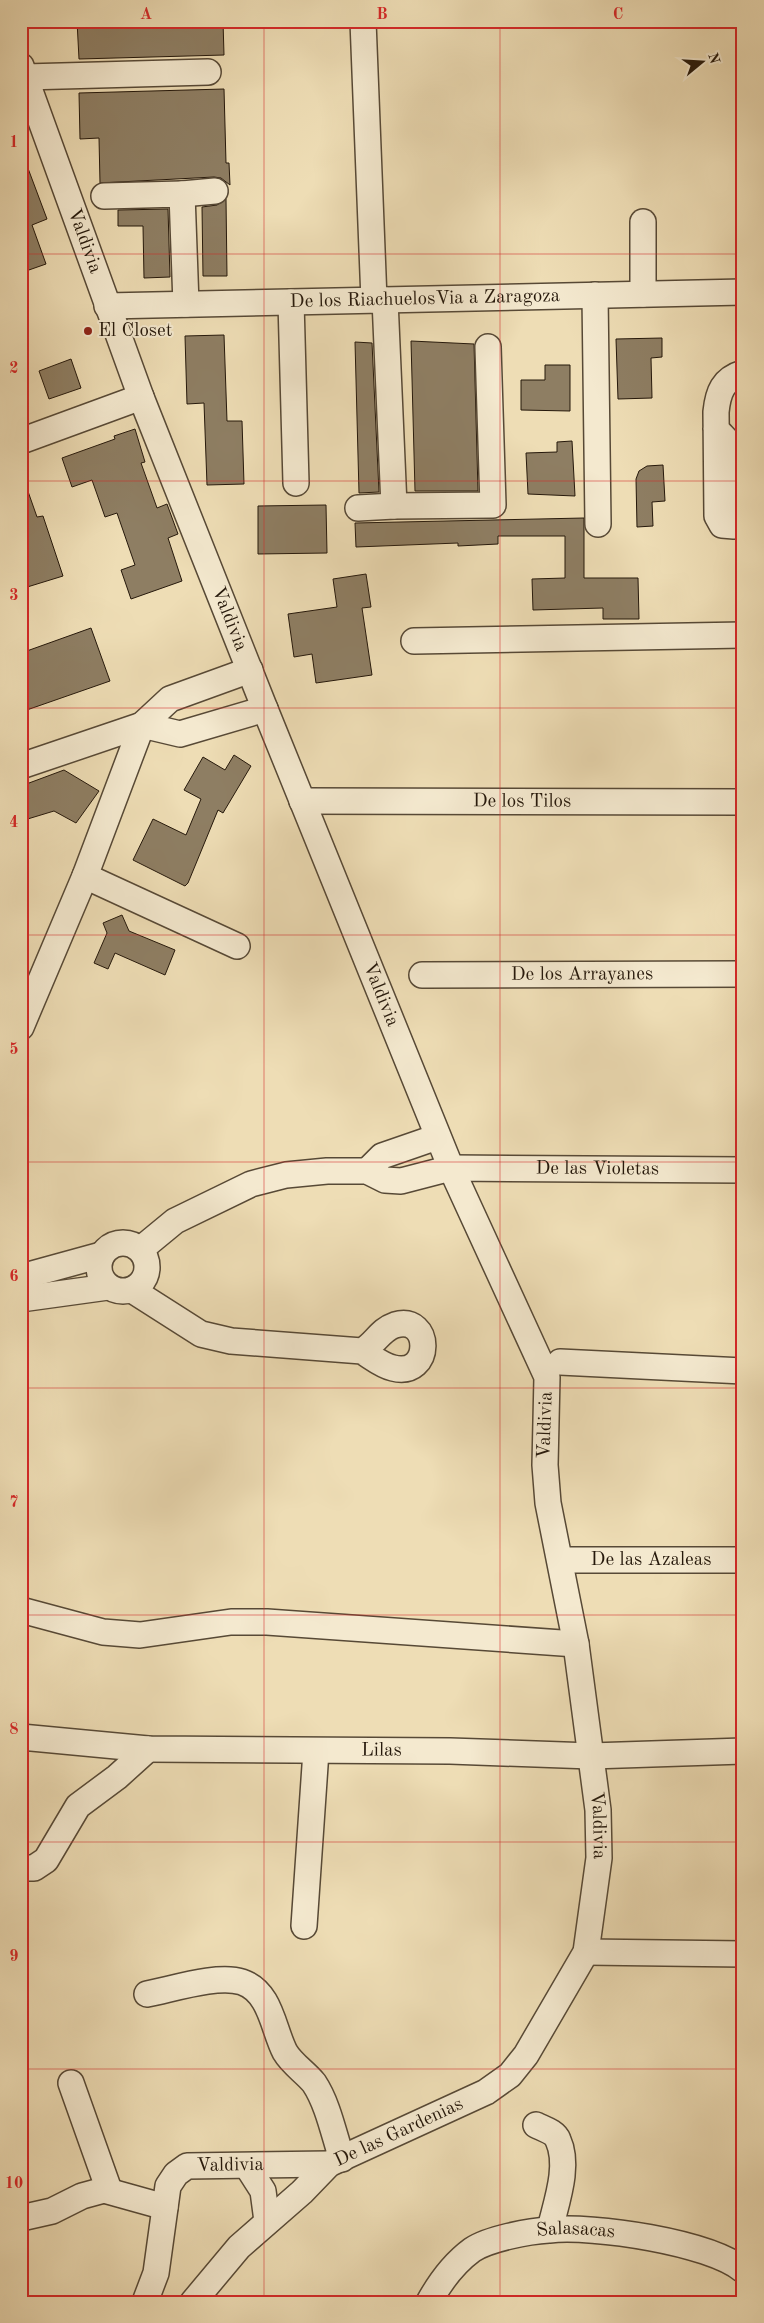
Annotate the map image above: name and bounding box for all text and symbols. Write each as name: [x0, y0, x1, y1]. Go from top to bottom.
text: A: [140, 7, 152, 23]
text: B: [376, 7, 388, 23]
text: C: [613, 7, 623, 23]
north arrow: [676, 38, 726, 88]
text: N: [705, 51, 722, 66]
text: 1: [9, 135, 19, 151]
street label: Valdivia: [64, 206, 105, 276]
street label: De los RiachuelosVia a Zaragoza: [290, 287, 561, 311]
place label: El Closet: [98, 322, 172, 341]
marker: El Closet: [82, 325, 94, 337]
text: 2: [9, 361, 19, 377]
street label: Valdivia: [208, 584, 251, 654]
text: 3: [9, 588, 19, 604]
street label: De los Tilos: [473, 792, 571, 811]
text: 4: [9, 815, 19, 831]
street label: Valdivia: [359, 960, 402, 1030]
street label: De los Arrayanes: [511, 965, 653, 984]
text: 5: [9, 1042, 19, 1058]
street label: De las Violetas: [535, 1159, 659, 1179]
text: 6: [9, 1269, 19, 1285]
street label: Valdivia: [535, 1390, 557, 1459]
text: 7: [9, 1495, 19, 1511]
street label: De las Azaleas: [591, 1551, 711, 1570]
text: 8: [9, 1722, 19, 1738]
street label: Lilas: [361, 1741, 402, 1760]
street label: Valdivia: [586, 1791, 609, 1860]
text: 9: [9, 1949, 19, 1965]
street label: De las Gardenias: [332, 2095, 466, 2171]
street label: Valdivia: [196, 2155, 265, 2175]
text: 10: [5, 2176, 23, 2192]
street label: Salasacas: [535, 2220, 616, 2242]

